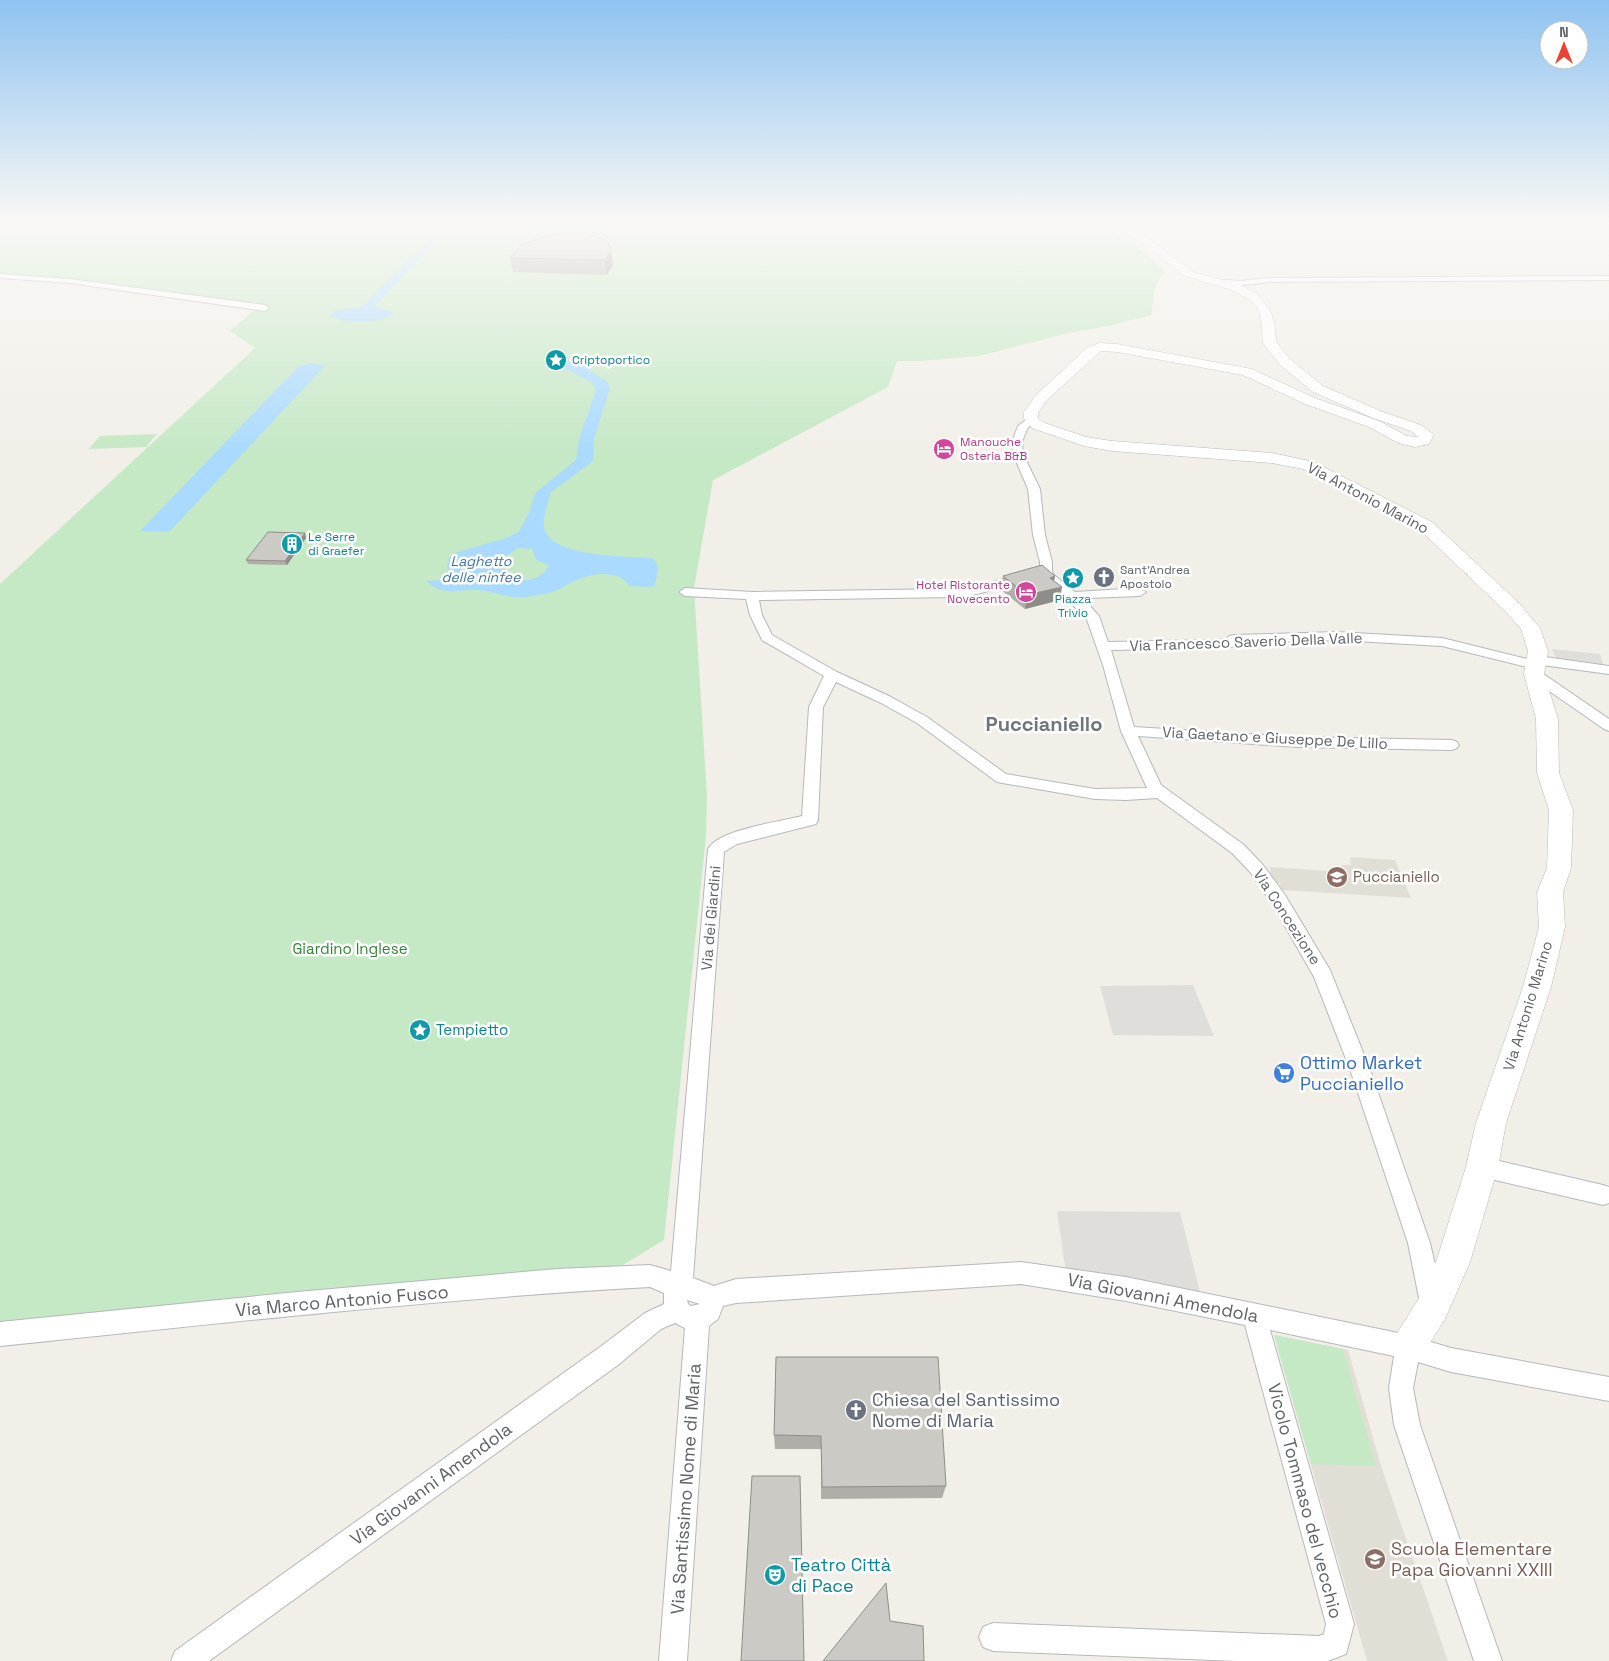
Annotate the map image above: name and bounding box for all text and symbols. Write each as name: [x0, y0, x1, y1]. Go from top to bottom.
north arrow: [1539, 20, 1589, 70]
text: N: [1559, 23, 1569, 41]
place icon: Criptoportico: [544, 348, 568, 372]
place label: Criptoportico: [572, 352, 650, 368]
place label: Manouche Osteria B&B: [960, 434, 1027, 464]
hotel icon: Manouche Osteria B&B: [932, 437, 956, 461]
street label: Via Antonio Marino: [1304, 457, 1432, 538]
place label: Le Serre di Graefer: [308, 529, 365, 559]
building icon: Le Serre di Graefer: [280, 532, 304, 556]
water label: Laghetto delle ninfee: [442, 552, 521, 586]
place label: Sant'Andrea Apostolo: [1120, 562, 1190, 592]
church icon: Sant'Andrea Apostolo: [1092, 565, 1116, 589]
place icon: Piazza Trivio: [1061, 566, 1085, 590]
place label: Hotel Ristorante Novecento: [916, 577, 1010, 607]
hotel icon: Hotel Ristorante Novecento: [1014, 580, 1038, 604]
place label: Piazza Trivio: [1055, 591, 1091, 621]
street label: Via Francesco Saverio Della Valle: [1129, 628, 1363, 655]
district label: Puccianiello: [986, 711, 1102, 737]
street label: Via Gaetano e Giuseppe De Lillo: [1162, 722, 1388, 753]
street label: Via dei Giardini: [696, 865, 725, 971]
street label: Via Concezione: [1250, 865, 1325, 968]
school or university icon: Puccianiello: [1325, 865, 1349, 889]
place label: Puccianiello: [1353, 867, 1440, 886]
park label: Giardino Inglese: [292, 939, 408, 958]
street label: Via Antonio Marino: [1499, 939, 1556, 1073]
place icon: Tempietto: [408, 1018, 432, 1042]
place label: Tempietto: [436, 1020, 508, 1039]
place label: Ottimo Market Puccianiello: [1300, 1051, 1422, 1095]
supermarket icon: Ottimo Market Puccianiello: [1272, 1061, 1296, 1085]
street label: Via Giovanni Amendola: [1066, 1268, 1261, 1327]
street label: Via Marco Antonio Fusco: [235, 1280, 449, 1321]
street label: Via Santissimo Nome di Maria: [665, 1363, 706, 1615]
street label: Vicolo Tommaso del vecchio: [1263, 1381, 1348, 1621]
place label: Chiesa del Santissimo Nome di Maria: [872, 1388, 1060, 1432]
church icon: Chiesa del Santissimo Nome di Maria: [844, 1398, 868, 1422]
street label: Via Giovanni Amendola: [345, 1417, 516, 1550]
place label: Scuola Elementare Papa Giovanni XXIII: [1391, 1537, 1553, 1581]
school or university icon: Scuola Elementare Papa Giovanni XXIII: [1363, 1547, 1387, 1571]
place label: Teatro Città di Pace: [791, 1553, 891, 1597]
theatre icon: Teatro Città di Pace: [763, 1563, 787, 1587]

